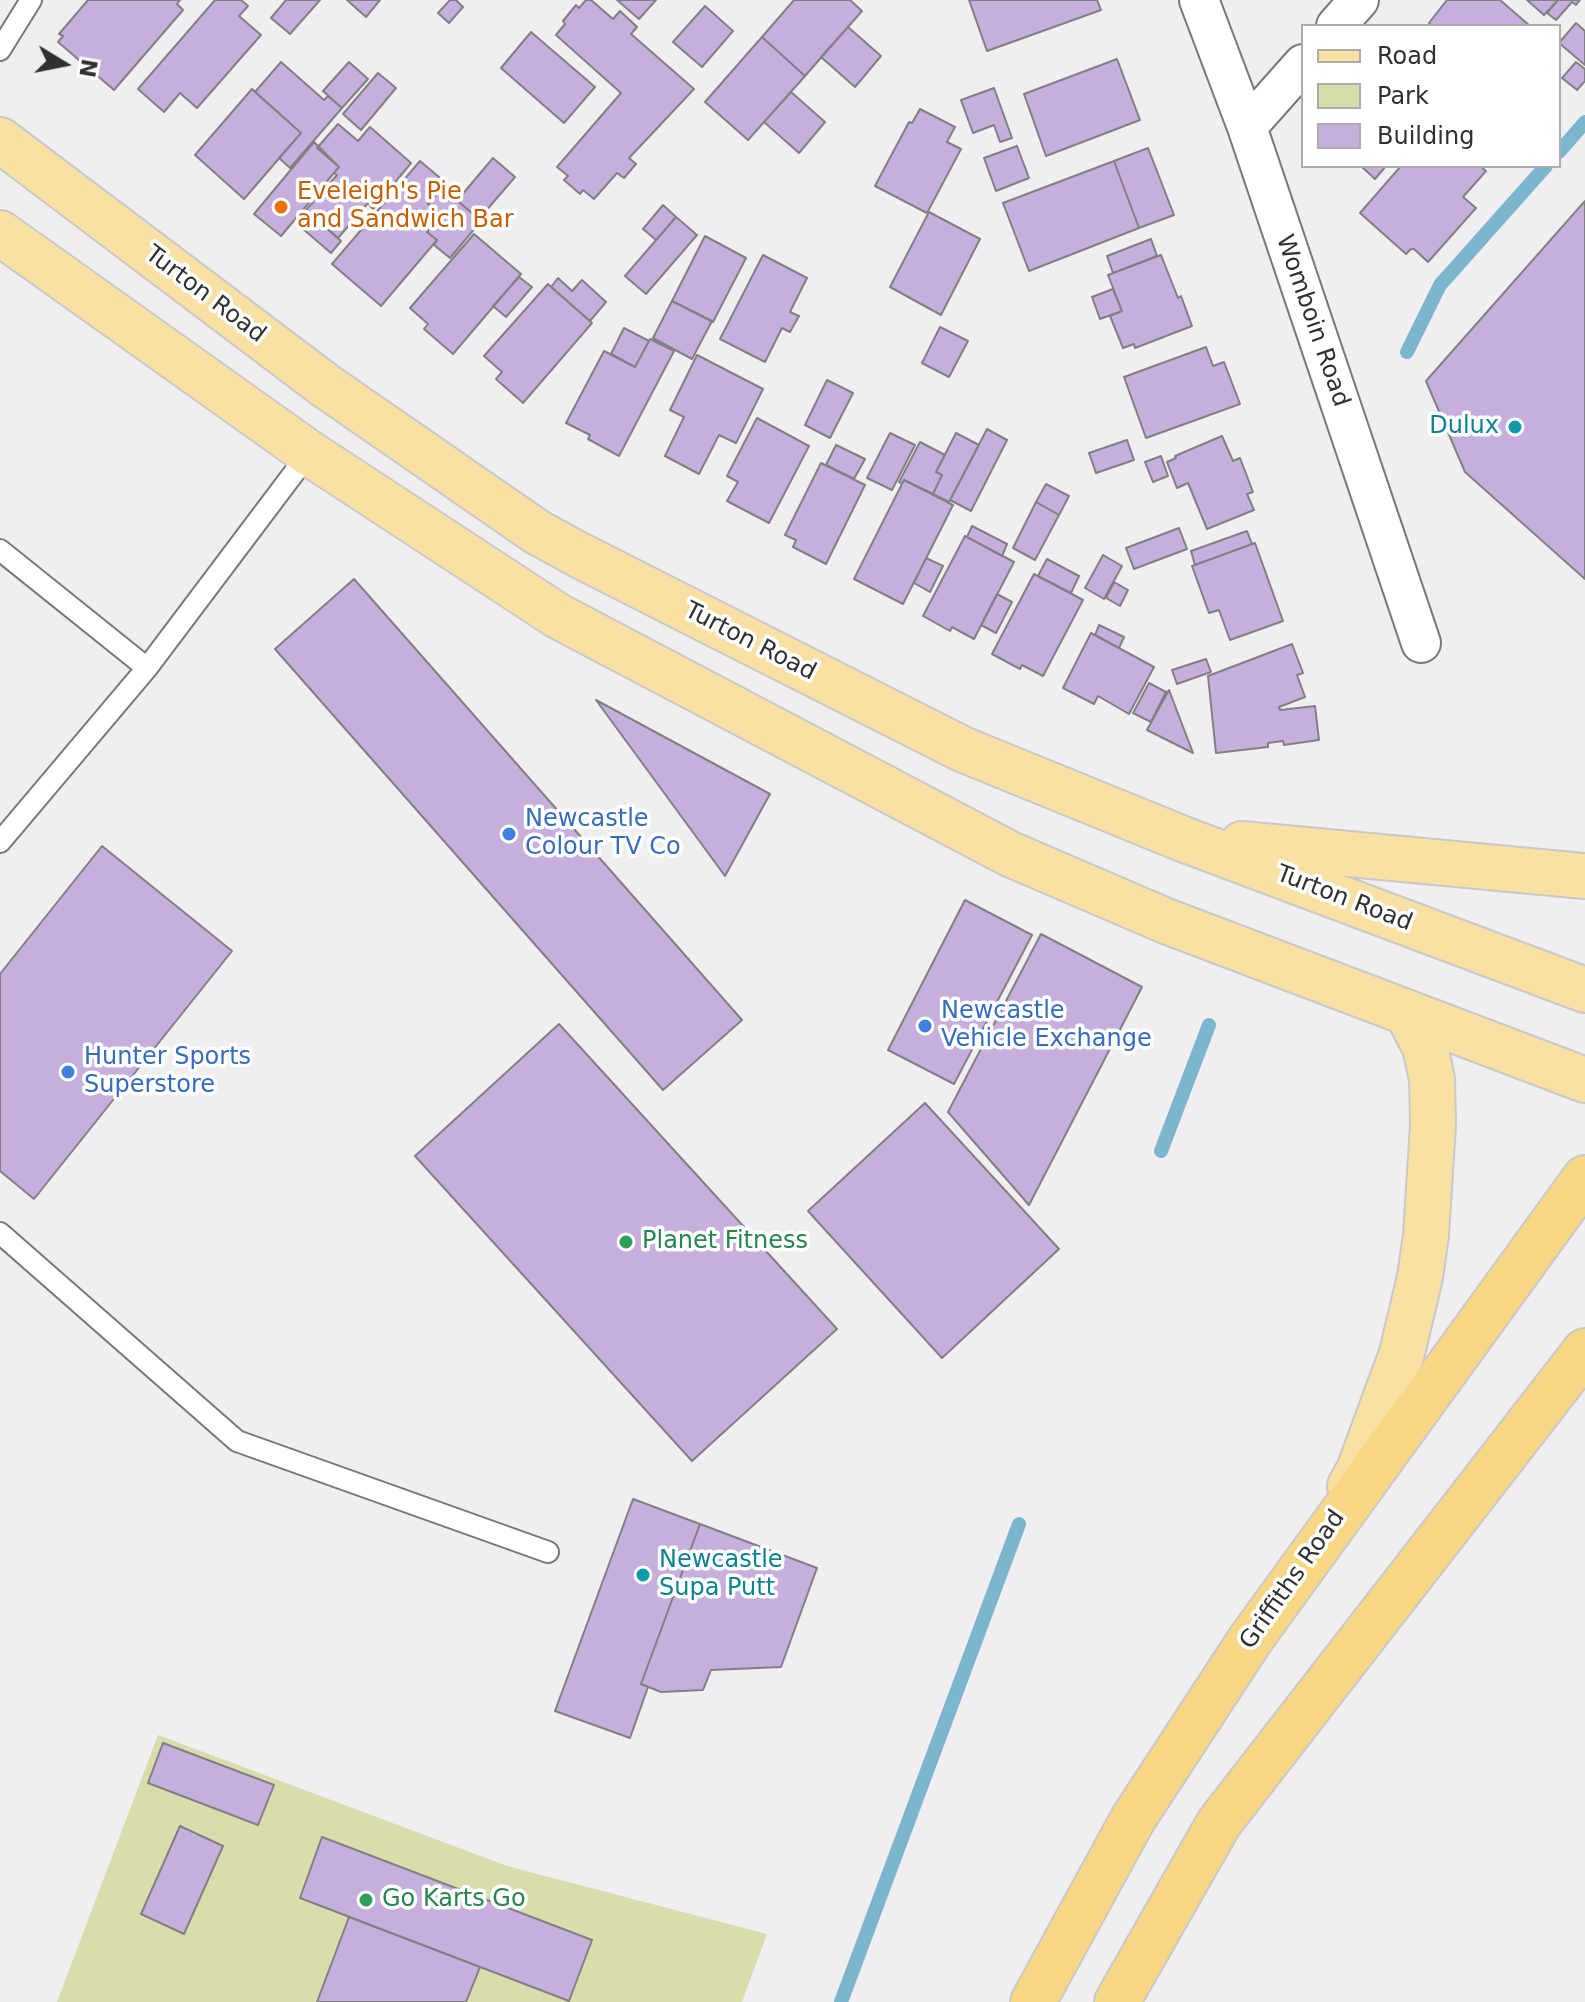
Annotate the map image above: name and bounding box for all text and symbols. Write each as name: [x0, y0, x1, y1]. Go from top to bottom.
north arrow: [24, 24, 104, 104]
legend: [1301, 24, 1561, 168]
text: Road: [1377, 42, 1437, 70]
text: N: [74, 57, 102, 79]
text: Park: [1377, 82, 1429, 110]
text: Building: [1377, 122, 1474, 150]
place label: Eveleigh's Pie and Sandwich Bar: [297, 179, 514, 235]
marker: Eveleigh's Pie and Sandwich Bar: [272, 198, 290, 216]
street label: Womboin Road: [1269, 231, 1355, 411]
street label: Turton Road: [139, 240, 271, 350]
place label: Dulux: [1429, 413, 1499, 441]
marker: Dulux: [1506, 418, 1524, 436]
street label: Turton Road: [680, 597, 820, 687]
place label: Newcastle Colour TV Co: [525, 806, 681, 862]
marker: Newcastle Colour TV Co: [500, 825, 518, 843]
street label: Turton Road: [1272, 860, 1416, 938]
place label: Newcastle Vehicle Exchange: [941, 998, 1152, 1054]
marker: Newcastle Vehicle Exchange: [916, 1017, 934, 1035]
place label: Hunter Sports Superstore: [84, 1044, 251, 1100]
marker: Hunter Sports Superstore: [59, 1063, 77, 1081]
place label: Planet Fitness: [642, 1228, 808, 1256]
marker: Planet Fitness: [617, 1233, 635, 1251]
street label: Griffiths Road: [1234, 1505, 1352, 1655]
place label: Newcastle Supa Putt: [659, 1547, 783, 1603]
marker: Newcastle Supa Putt: [634, 1566, 652, 1584]
place label: Go Karts Go: [382, 1886, 526, 1914]
marker: Go Karts Go: [357, 1891, 375, 1909]

